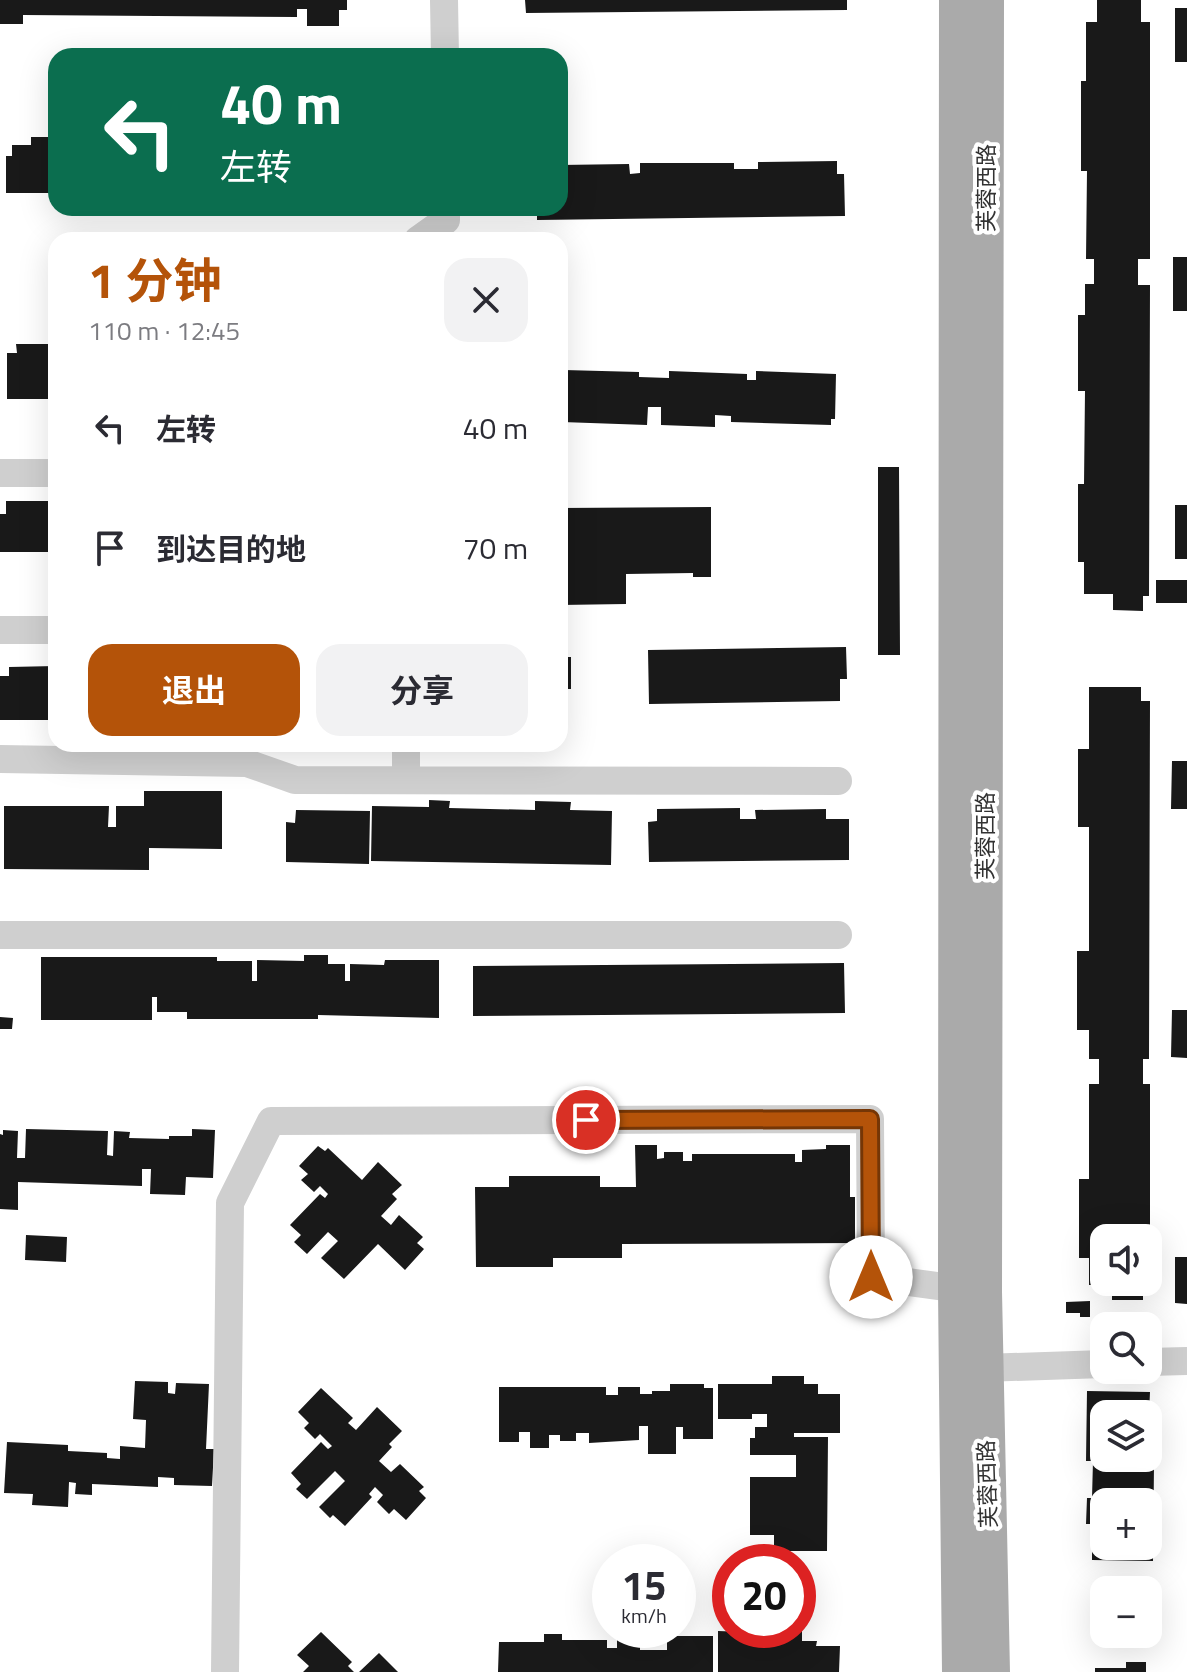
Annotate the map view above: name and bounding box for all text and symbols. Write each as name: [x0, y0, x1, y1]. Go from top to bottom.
text: 40 m: [220, 61, 342, 146]
icon: left: [88, 80, 192, 184]
text: 左转: [220, 139, 292, 194]
street label: 芙蓉西路: [969, 144, 1003, 232]
text: 1 分钟: [88, 244, 221, 317]
button: close: [444, 258, 528, 342]
text: 110 m · 12:45: [88, 311, 240, 350]
text: 40 m: [463, 405, 528, 451]
icon: left: [88, 406, 132, 450]
text: 左转: [156, 406, 216, 452]
text: 70 m: [463, 525, 528, 571]
icon: arrive: [88, 526, 132, 570]
text: 到达目的地: [156, 526, 306, 572]
button: 退出: [88, 644, 300, 736]
button: 分享: [316, 644, 528, 736]
street label: 芙蓉西路: [968, 792, 1002, 880]
pin: [552, 1086, 620, 1154]
icon: arrive: [564, 1098, 608, 1142]
map controls: [1090, 1224, 1162, 1648]
button: sound: [1090, 1224, 1162, 1296]
position arrow: [829, 1235, 913, 1319]
button: search: [1090, 1312, 1162, 1384]
button: layers: [1090, 1400, 1162, 1472]
street label: 芙蓉西路: [968, 1439, 1006, 1529]
button: +: [1090, 1488, 1162, 1560]
speed limit sign: 20: [712, 1544, 816, 1648]
text: 15: [622, 1555, 666, 1616]
button: −: [1090, 1576, 1162, 1648]
text: km/h: [621, 1600, 667, 1631]

